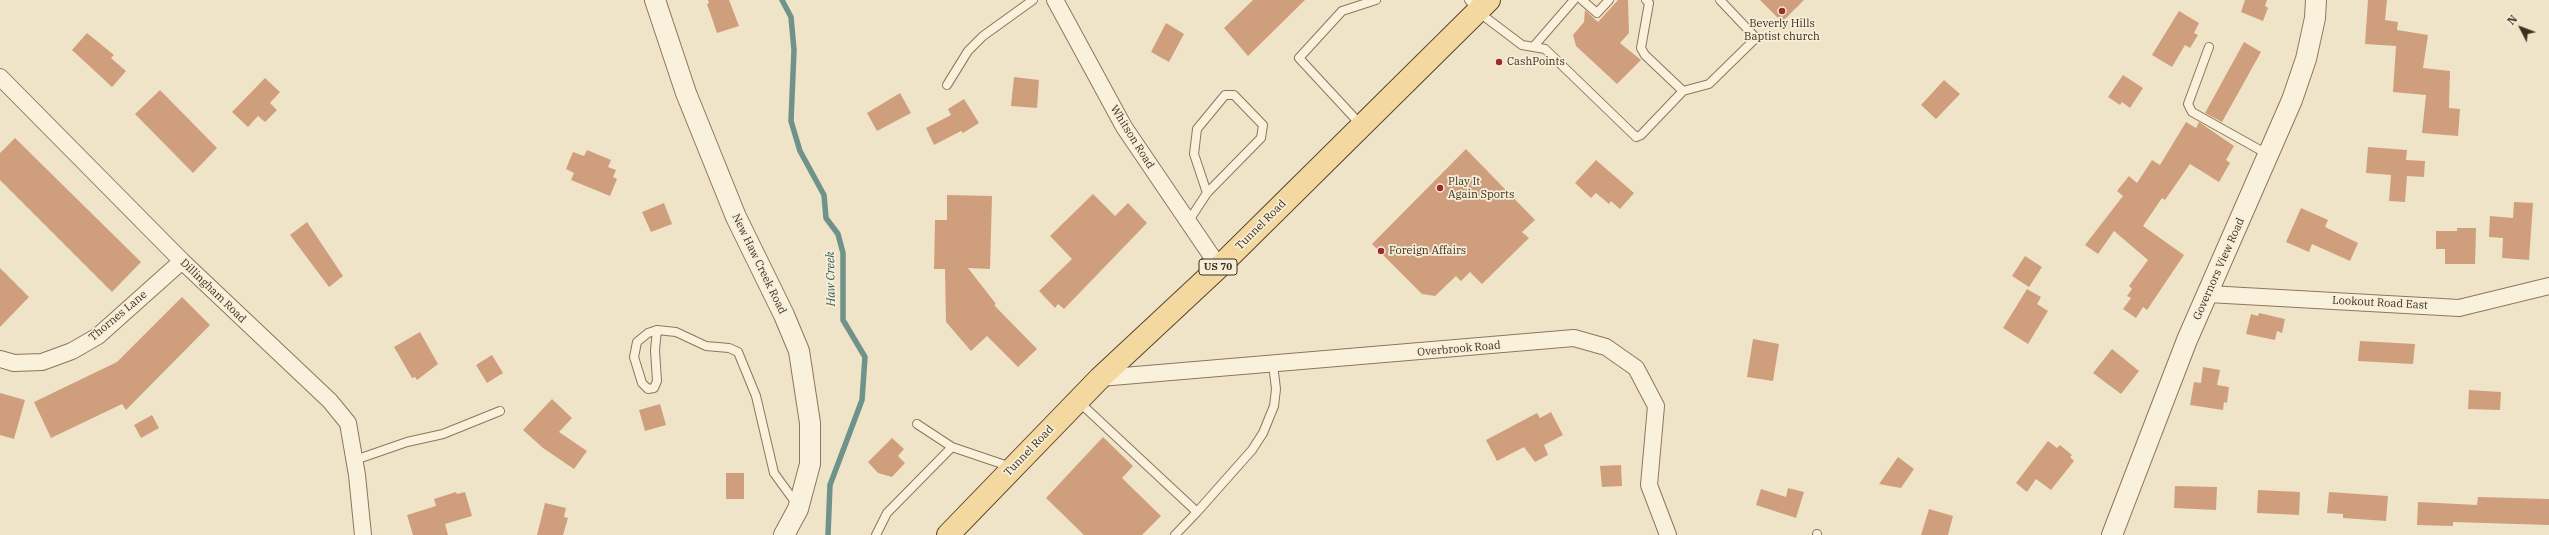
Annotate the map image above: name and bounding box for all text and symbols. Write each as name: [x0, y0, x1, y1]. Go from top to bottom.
marker: Beverly Hills Baptist church: [1777, 6, 1787, 16]
north arrow: [2501, 8, 2541, 48]
text: N: [2504, 12, 2520, 28]
place label: Beverly Hills Baptist church: [1744, 17, 1820, 43]
place label: CashPoints: [1507, 55, 1565, 69]
marker: CashPoints: [1494, 57, 1504, 67]
street label: Whitson Road: [1107, 103, 1157, 171]
place label: Play It Again Sports: [1448, 175, 1514, 201]
marker: Play It Again Sports: [1435, 183, 1445, 193]
street label: Tunnel Road: [1233, 197, 1289, 253]
street label: New Haw Creek Road: [729, 212, 789, 316]
street label: Governors View Road: [2191, 216, 2247, 322]
place label: Foreign Affairs: [1389, 244, 1466, 258]
marker: Foreign Affairs: [1376, 246, 1386, 256]
water label: Haw Creek: [823, 251, 839, 307]
street label: Dillingham Road: [177, 256, 249, 326]
road number: US 70: [1199, 259, 1237, 275]
street label: Thornes Lane: [86, 288, 150, 344]
street label: Lookout Road East: [2332, 294, 2428, 312]
street label: Overbrook Road: [1417, 339, 1501, 359]
street label: Tunnel Road: [1001, 423, 1057, 479]

